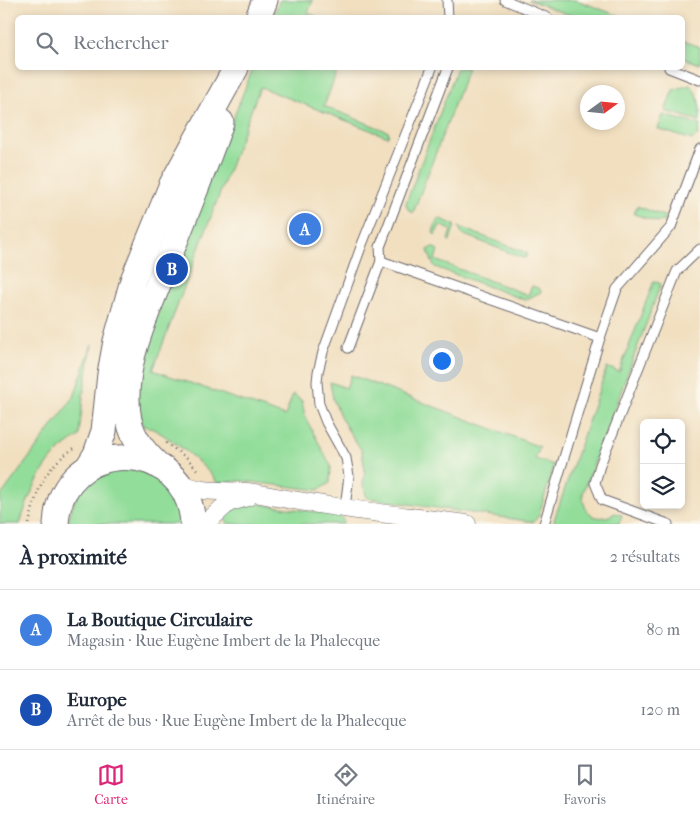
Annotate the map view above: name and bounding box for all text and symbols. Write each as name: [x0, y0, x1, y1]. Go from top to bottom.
search box: [15, 15, 685, 70]
icon: search: [33, 29, 61, 57]
text: Rechercher: [73, 32, 169, 54]
north arrow: [580, 85, 625, 130]
pin: A: [289, 210, 321, 248]
pin: B: [156, 250, 188, 288]
your location: [429, 348, 455, 374]
map controls: [640, 419, 685, 509]
button: locate: [640, 419, 685, 464]
button: layers: [640, 464, 685, 509]
text: À proximité: [20, 545, 127, 569]
text: 2 résultats: [610, 547, 680, 566]
text: La Boutique Circulaire: [67, 609, 253, 631]
text: A: [31, 620, 41, 639]
text: 80 m: [646, 620, 680, 639]
text: Magasin · Rue Eugène Imbert de la Phalecque: [67, 631, 380, 650]
text: Europe: [67, 689, 127, 711]
text: B: [31, 700, 41, 719]
text: 120 m: [641, 700, 680, 719]
text: Arrêt de bus · Rue Eugène Imbert de la Phalecque: [67, 711, 406, 730]
tab: Carte: [94, 761, 128, 808]
tab: Itinéraire: [316, 761, 375, 808]
tab: Favoris: [563, 761, 606, 808]

